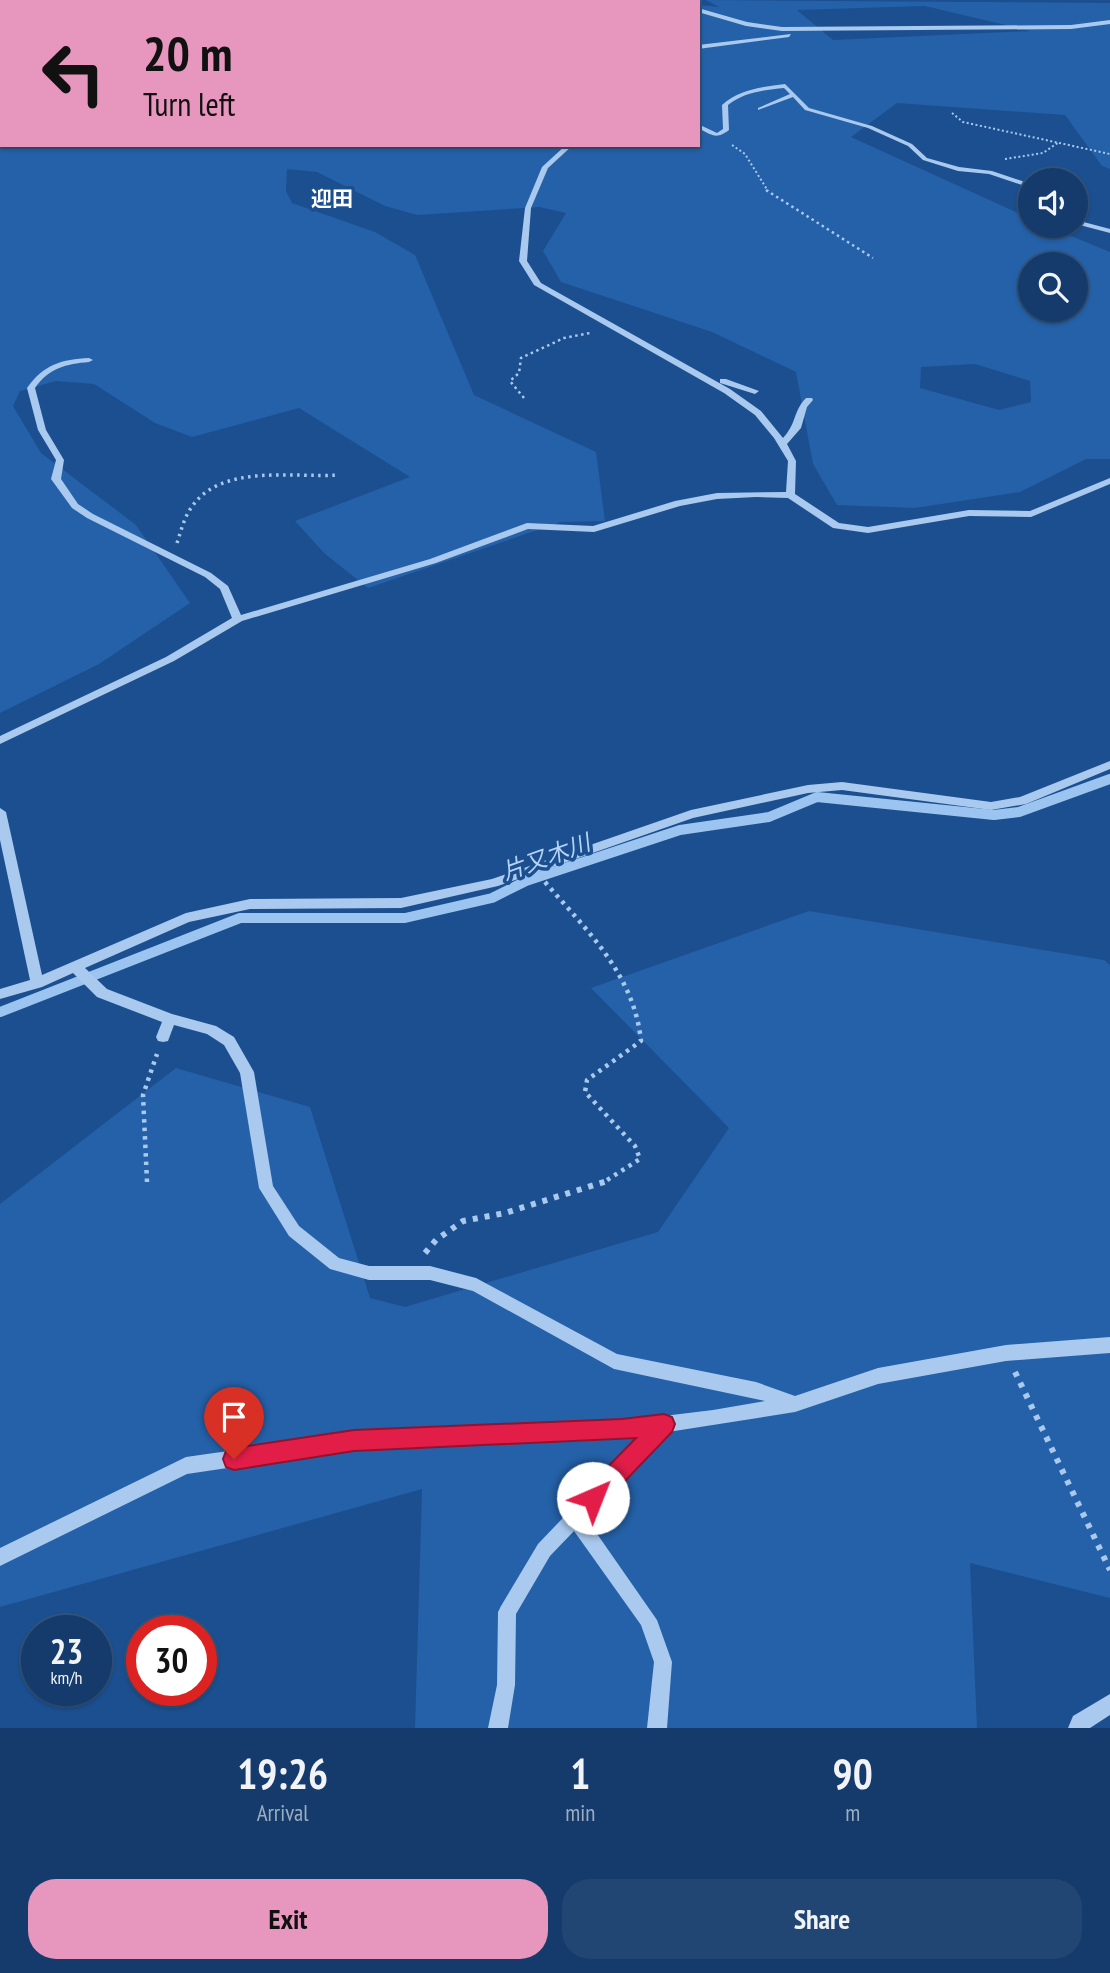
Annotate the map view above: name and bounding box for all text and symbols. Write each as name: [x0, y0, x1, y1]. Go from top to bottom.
text: 20 m: [143, 21, 232, 85]
icon: left: [28, 28, 119, 119]
text: Turn left: [143, 83, 235, 125]
map controls: [1018, 168, 1088, 322]
button: sound: [1018, 168, 1088, 238]
district label: 迎田: [311, 185, 353, 212]
button: search: [1018, 252, 1088, 322]
water label: 片又木川: [498, 826, 597, 886]
pin: [204, 1387, 264, 1459]
icon: arrive: [215, 1398, 253, 1436]
position arrow: [556, 1461, 630, 1535]
speed limit sign: 30: [126, 1615, 217, 1706]
text: 23: [50, 1628, 83, 1674]
text: km/h: [51, 1666, 82, 1689]
text: 19:26: [237, 1746, 328, 1801]
text: 1: [570, 1746, 590, 1801]
text: 90: [833, 1746, 873, 1801]
text: Arrival: [257, 1798, 309, 1827]
text: min: [565, 1798, 595, 1827]
text: m: [845, 1798, 860, 1827]
button: Exit: [28, 1879, 548, 1959]
button: Share: [562, 1879, 1082, 1959]

